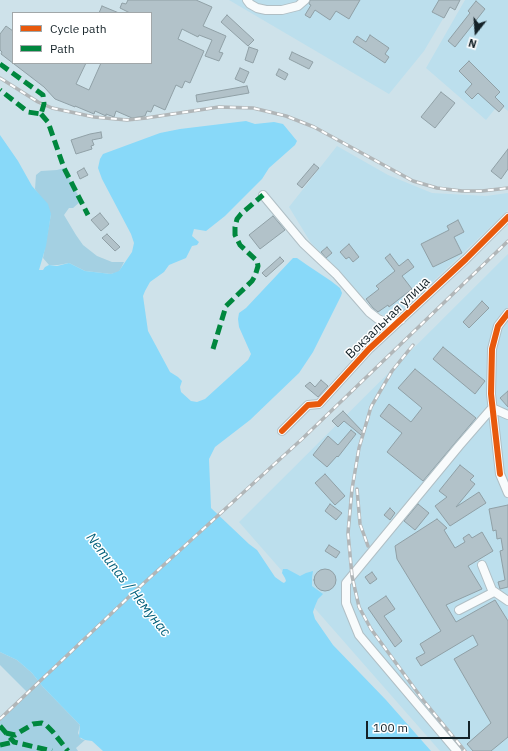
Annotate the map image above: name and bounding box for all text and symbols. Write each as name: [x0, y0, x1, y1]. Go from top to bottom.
legend: [12, 12, 152, 64]
north arrow: [456, 12, 496, 52]
text: Cycle path: [50, 21, 107, 36]
text: N: [467, 36, 478, 51]
text: Path: [50, 41, 75, 56]
street label: Вокзальная улица: [343, 274, 433, 362]
water label: Nemunas / Немунас: [82, 530, 174, 640]
scale bar: [368, 713, 472, 739]
text: 100 m: [373, 720, 408, 735]

